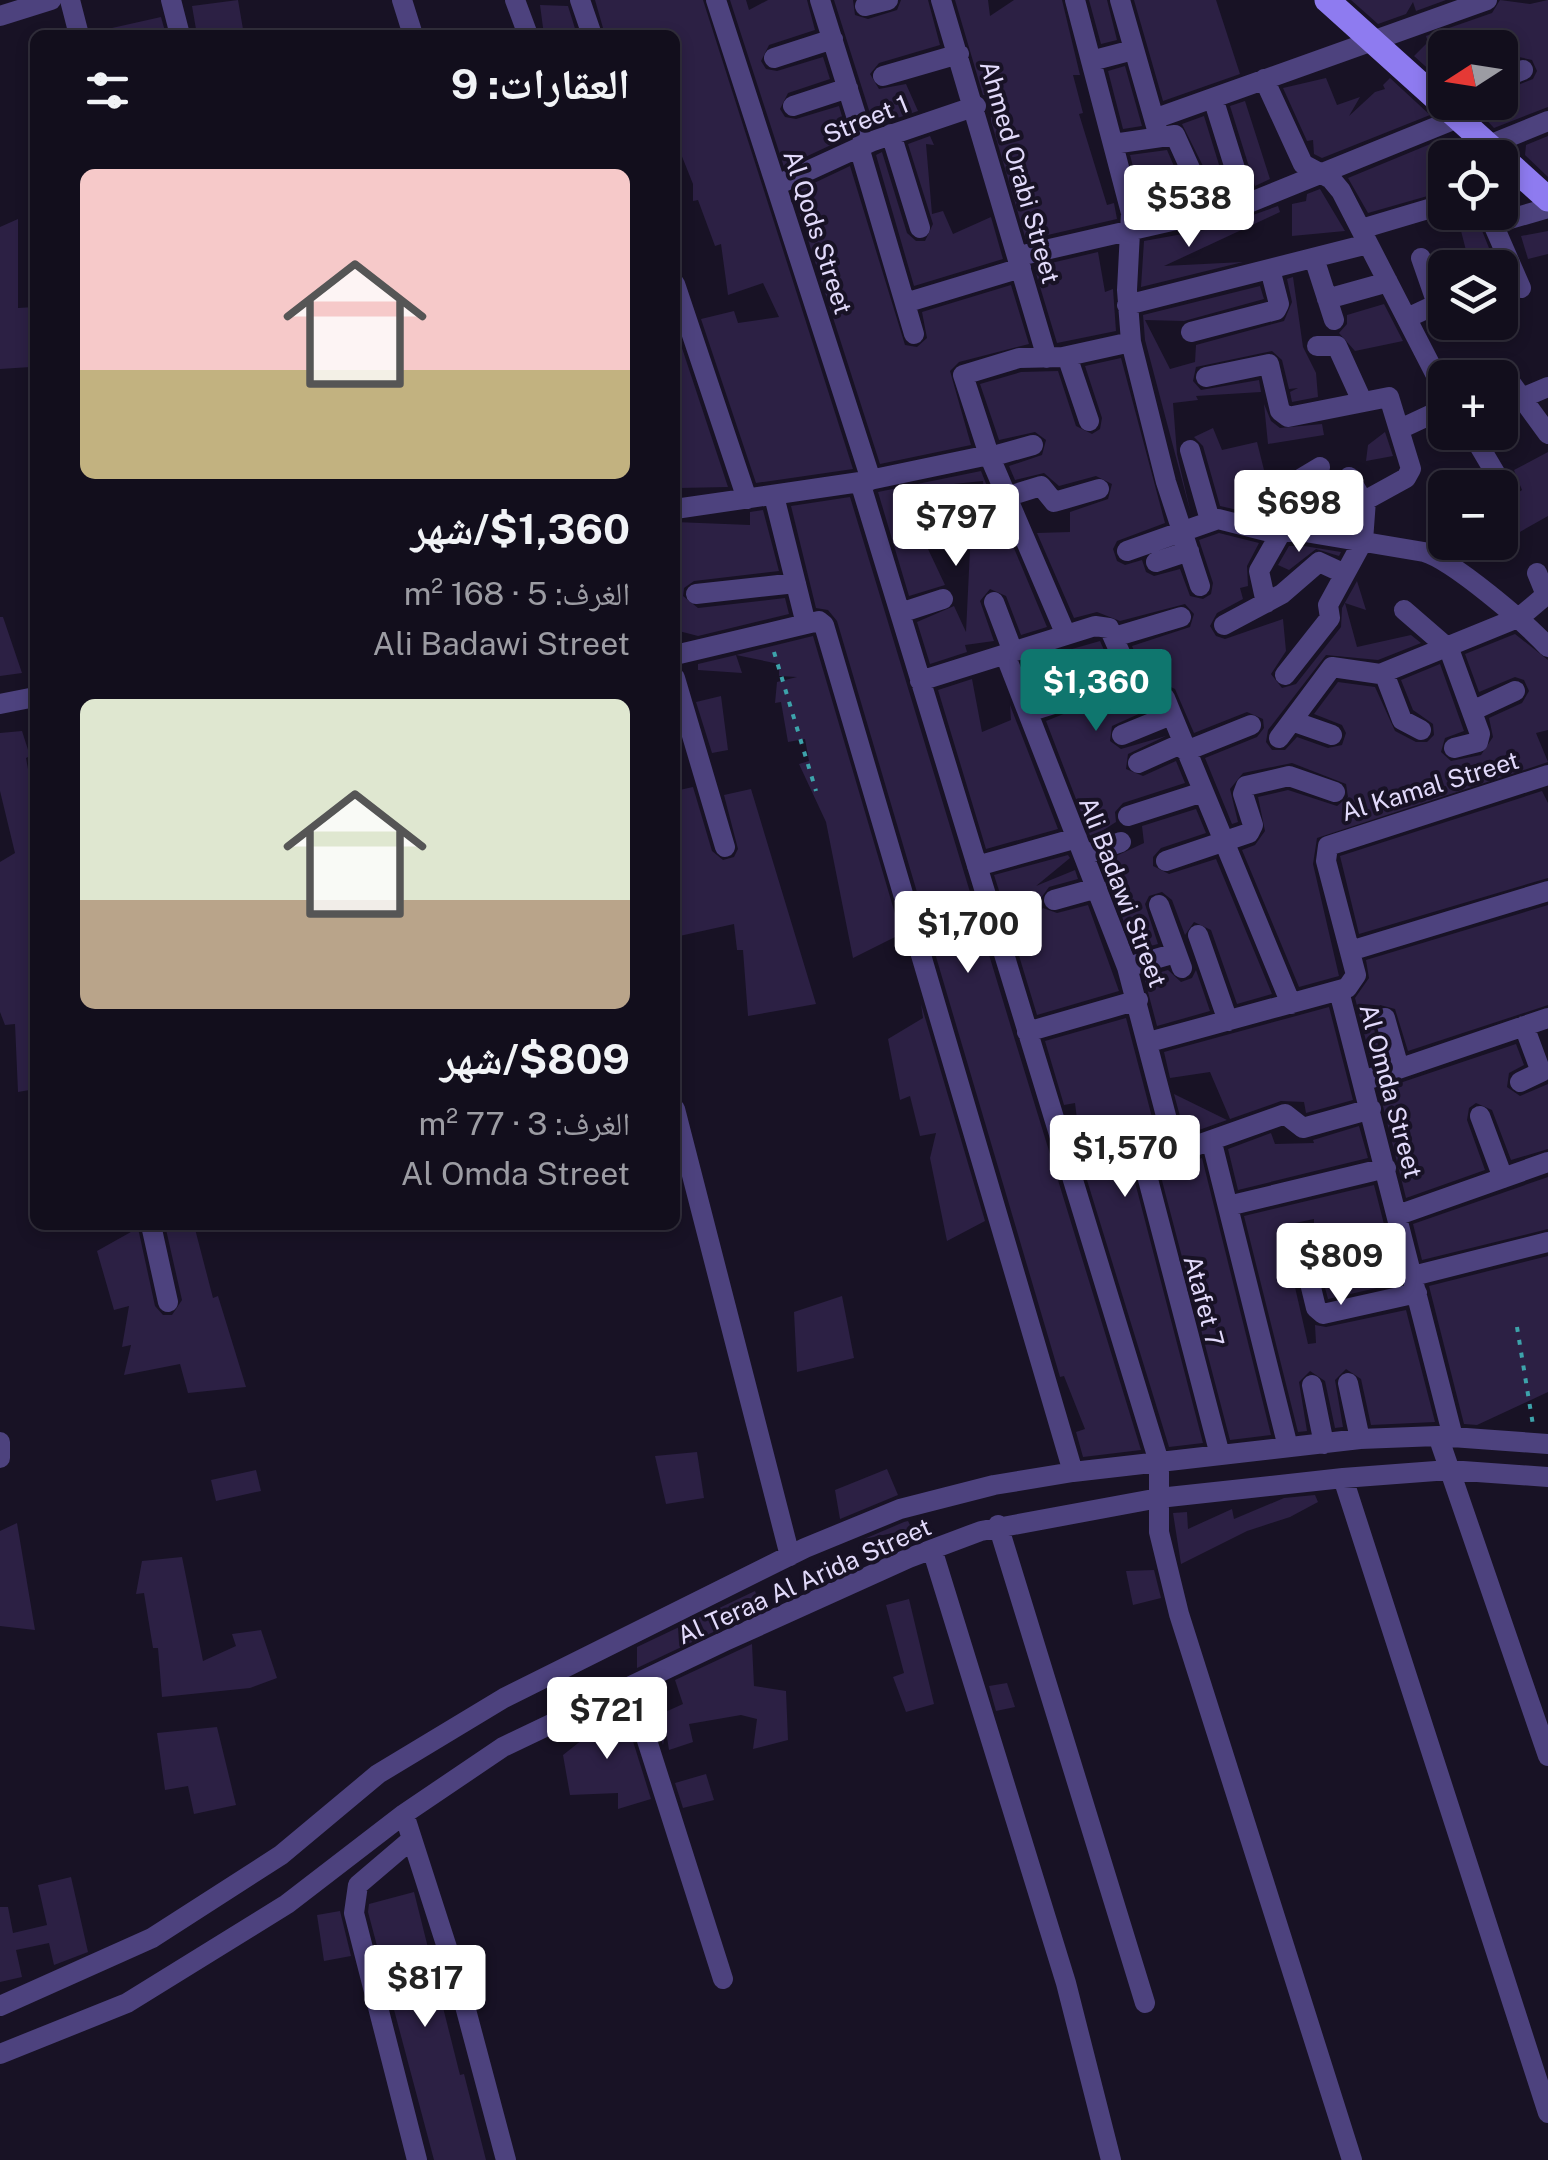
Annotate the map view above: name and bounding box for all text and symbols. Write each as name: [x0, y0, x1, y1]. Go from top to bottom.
north arrow: [1428, 30, 1518, 120]
map controls: [1428, 30, 1518, 560]
street label: Ahmed Orabi Street: [974, 57, 1066, 287]
text: العقارات: 9: [451, 59, 630, 108]
icon: filters: [80, 63, 135, 118]
street label: Street 1: [819, 88, 913, 150]
button: locate: [1428, 140, 1518, 230]
street label: Al Qods Street: [777, 146, 859, 318]
pin: $538: [1130, 165, 1248, 250]
text: $538: [1146, 179, 1232, 216]
icon: home: [265, 234, 445, 414]
button: layers: [1428, 250, 1518, 340]
button: +: [1428, 360, 1518, 450]
pin: $698: [1240, 470, 1358, 555]
button: −: [1428, 470, 1518, 560]
pin: $797: [897, 484, 1015, 569]
text: $698: [1256, 484, 1342, 521]
text: $797: [915, 498, 997, 535]
text: $1,360/شهر: [411, 504, 630, 553]
text: الغرف: 5 · 168 m²: [404, 575, 630, 612]
text: Ali Badawi Street: [373, 625, 630, 662]
pin: $1,360: [1015, 649, 1177, 734]
text: $1,360: [1042, 663, 1150, 700]
street label: Al Kamal Street: [1338, 745, 1522, 827]
icon: home: [265, 764, 445, 944]
street label: Ali Badawi Street: [1073, 793, 1173, 991]
pin: $1,700: [887, 891, 1049, 976]
text: $1,700: [917, 905, 1019, 942]
street label: Al Omda Street: [1353, 1001, 1429, 1181]
text: $809/شهر: [440, 1034, 630, 1083]
text: الغرف: 3 · 77 m²: [419, 1105, 630, 1142]
pin: $1,570: [1044, 1115, 1206, 1200]
text: $1,570: [1072, 1129, 1178, 1166]
text: Al Omda Street: [401, 1155, 630, 1192]
pin: $809: [1282, 1223, 1400, 1308]
text: $809: [1299, 1237, 1383, 1274]
street label: Atafet 7: [1177, 1252, 1231, 1350]
street label: Al Teraa Al Arida Street: [672, 1511, 936, 1651]
pin: $721: [548, 1677, 666, 1762]
text: $721: [569, 1691, 645, 1728]
pin: $817: [366, 1945, 484, 2030]
text: $817: [387, 1959, 463, 1996]

